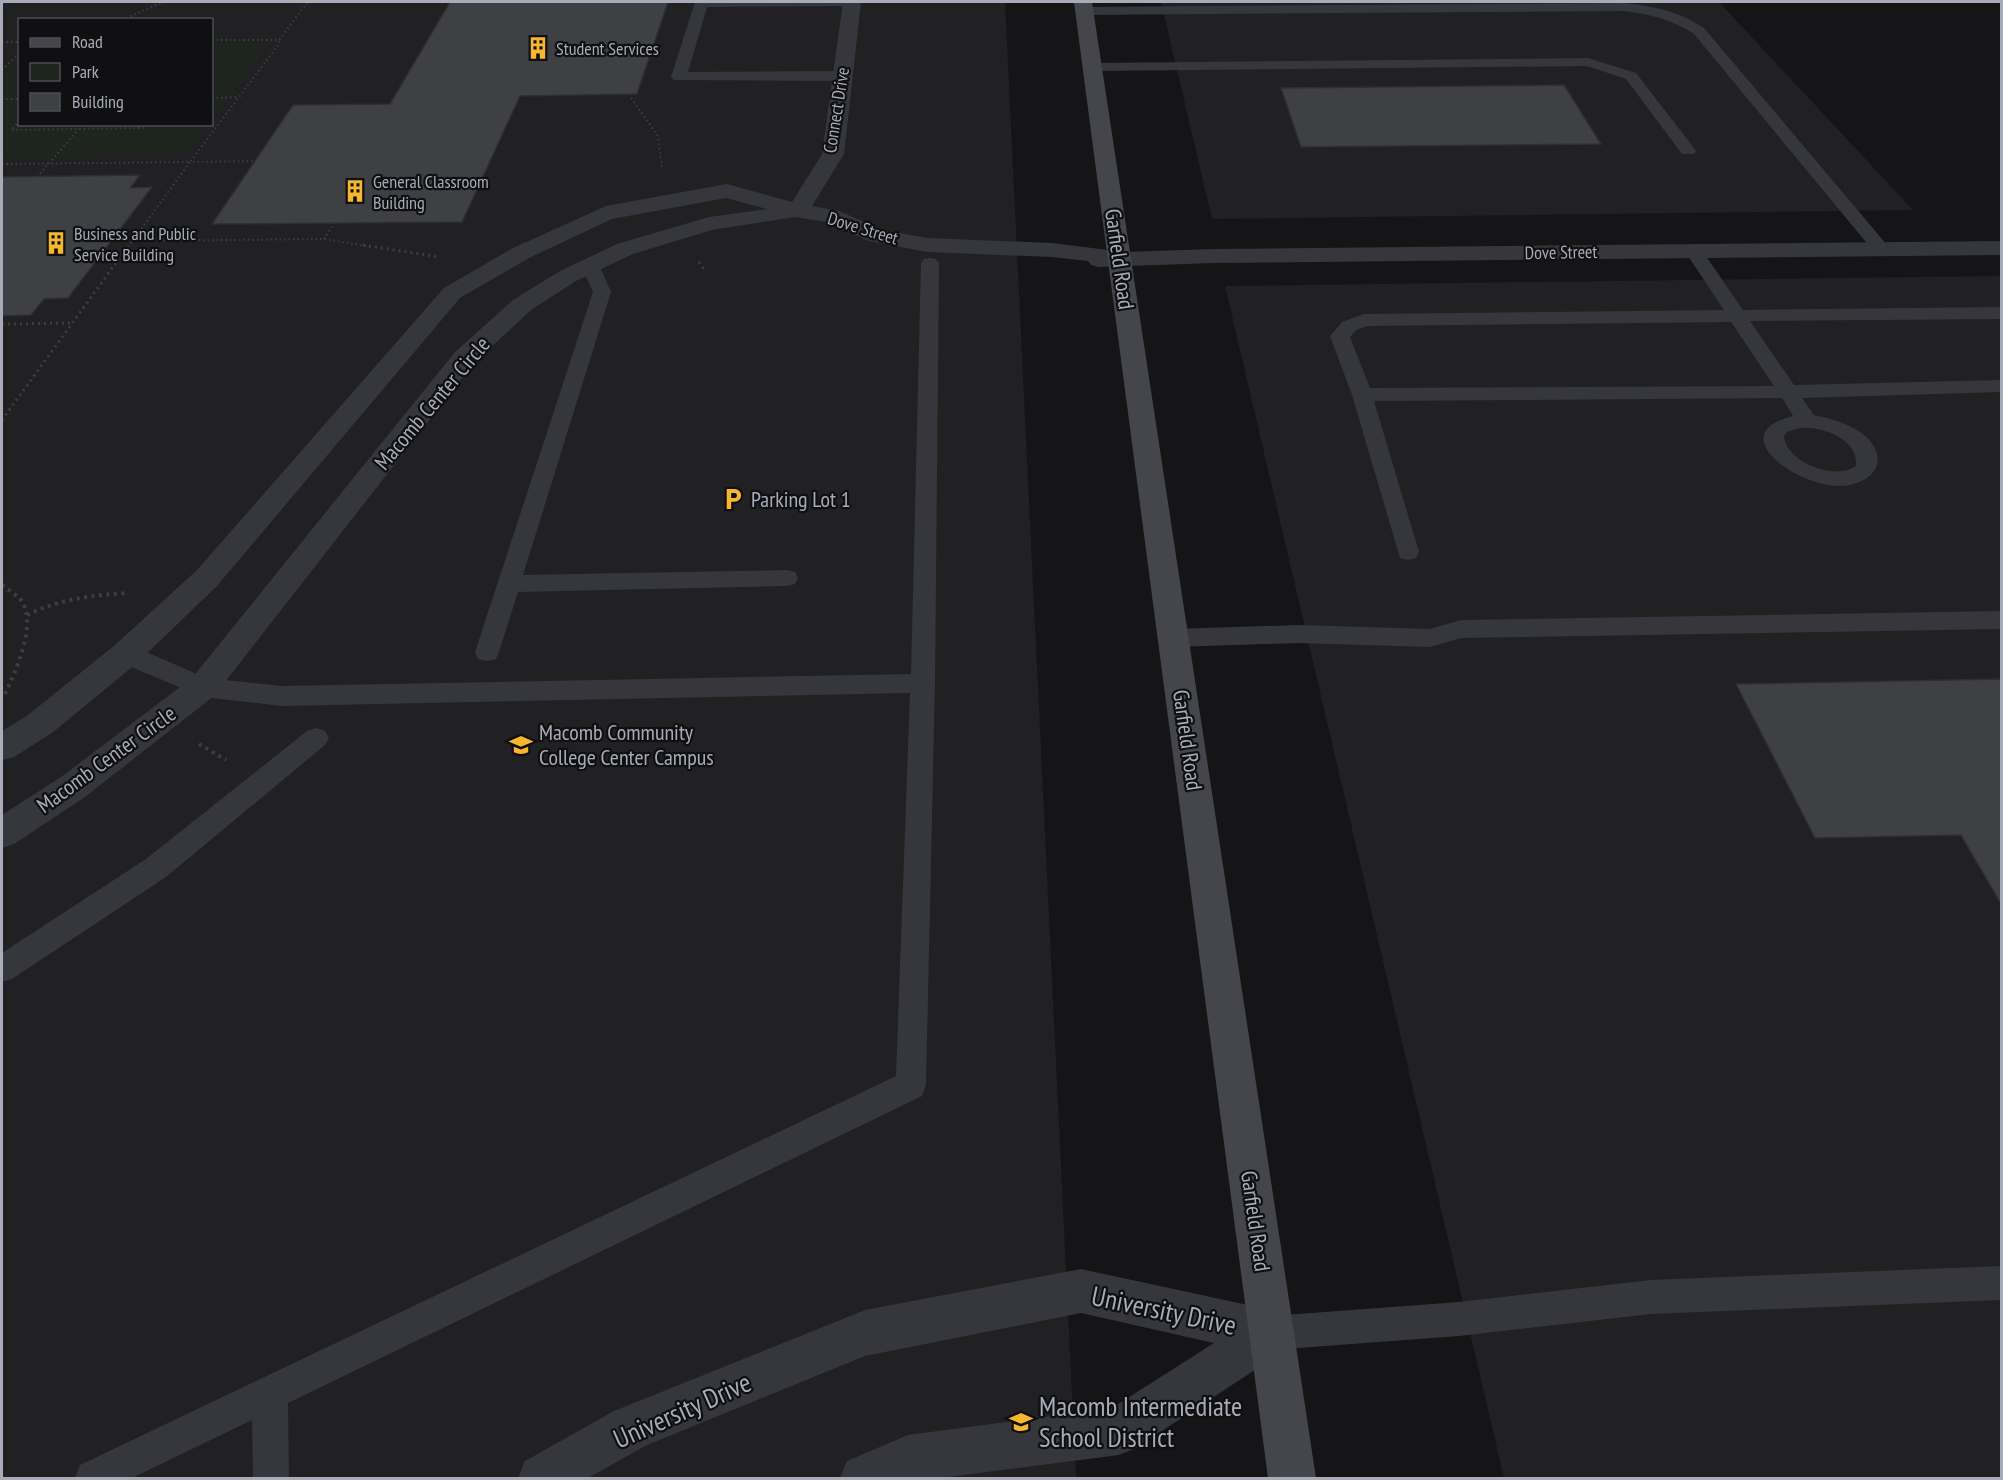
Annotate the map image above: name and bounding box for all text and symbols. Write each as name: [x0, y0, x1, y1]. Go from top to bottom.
legend: [18, 18, 213, 126]
text: Road: [72, 30, 103, 53]
building icon: Student Services: [525, 35, 551, 61]
place label: Student Services: [556, 37, 659, 60]
text: Park: [72, 60, 99, 83]
street label: Connect Drive: [818, 65, 854, 155]
text: Building: [72, 90, 124, 113]
place label: General Classroom Building: [373, 170, 489, 214]
building icon: General Classroom Building: [342, 178, 368, 204]
street label: Dove Street: [825, 206, 901, 250]
street label: Garfield Road: [1099, 207, 1141, 311]
place label: Business and Public Service Building: [74, 222, 197, 266]
building icon: Business and Public Service Building: [43, 230, 69, 256]
street label: Dove Street: [1525, 240, 1598, 264]
street label: Macomb Center Circle: [368, 331, 496, 475]
place label: Parking Lot 1: [751, 485, 851, 513]
parking icon: Parking Lot 1: [720, 486, 746, 512]
street label: Garfield Road: [1167, 688, 1209, 792]
street label: Macomb Center Circle: [31, 699, 181, 819]
place label: Macomb Community College Center Campus: [539, 718, 714, 771]
school or university icon: Macomb Community College Center Campus: [508, 732, 534, 758]
street label: Garfield Road: [1235, 1169, 1277, 1273]
street label: University Drive: [1088, 1278, 1240, 1342]
street label: University Drive: [608, 1365, 756, 1455]
place label: Macomb Intermediate School District: [1039, 1389, 1242, 1454]
school or university icon: Macomb Intermediate School District: [1008, 1409, 1034, 1435]

